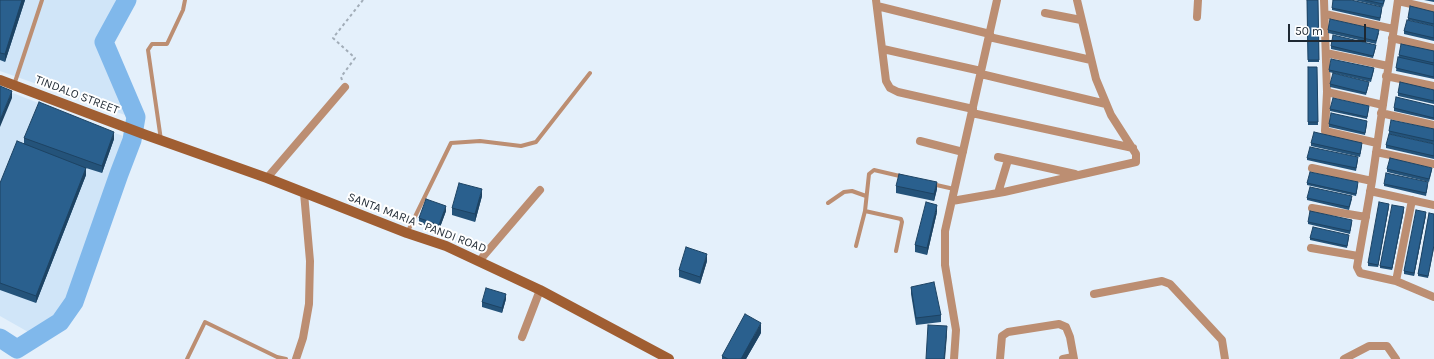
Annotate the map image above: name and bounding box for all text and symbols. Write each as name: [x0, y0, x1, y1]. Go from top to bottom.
scale bar: [1290, 16, 1368, 42]
text: 50 m: [1295, 24, 1323, 38]
street label: TINDALO STREET: [33, 72, 121, 118]
street label: SANTA MARIA - PANDI ROAD: [346, 190, 488, 256]

